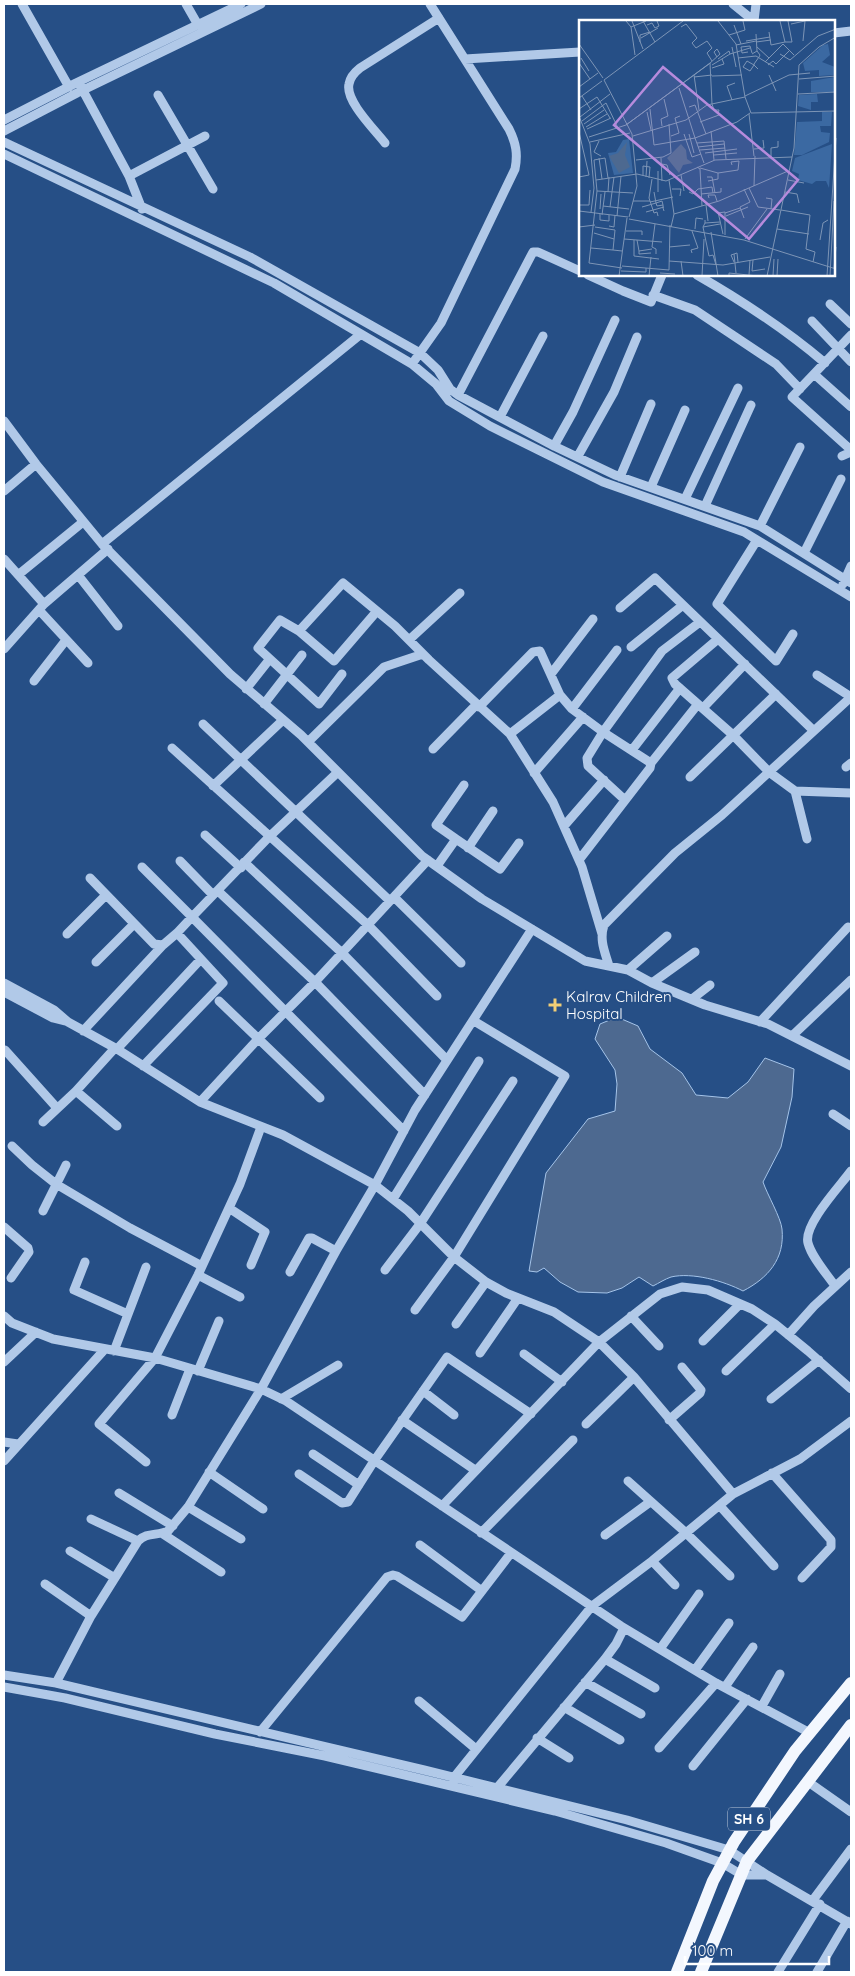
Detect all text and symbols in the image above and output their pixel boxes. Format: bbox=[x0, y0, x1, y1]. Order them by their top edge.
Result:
inset map bbox=[579, 20, 835, 276]
place label: Kalrav Children Hospital bbox=[566, 987, 672, 1023]
marker: Kalrav Children Hospital bbox=[548, 998, 562, 1012]
road number: SH 6 bbox=[728, 1808, 770, 1830]
scale bar bbox=[685, 1934, 829, 1966]
text: 100 m bbox=[692, 1941, 733, 1960]

